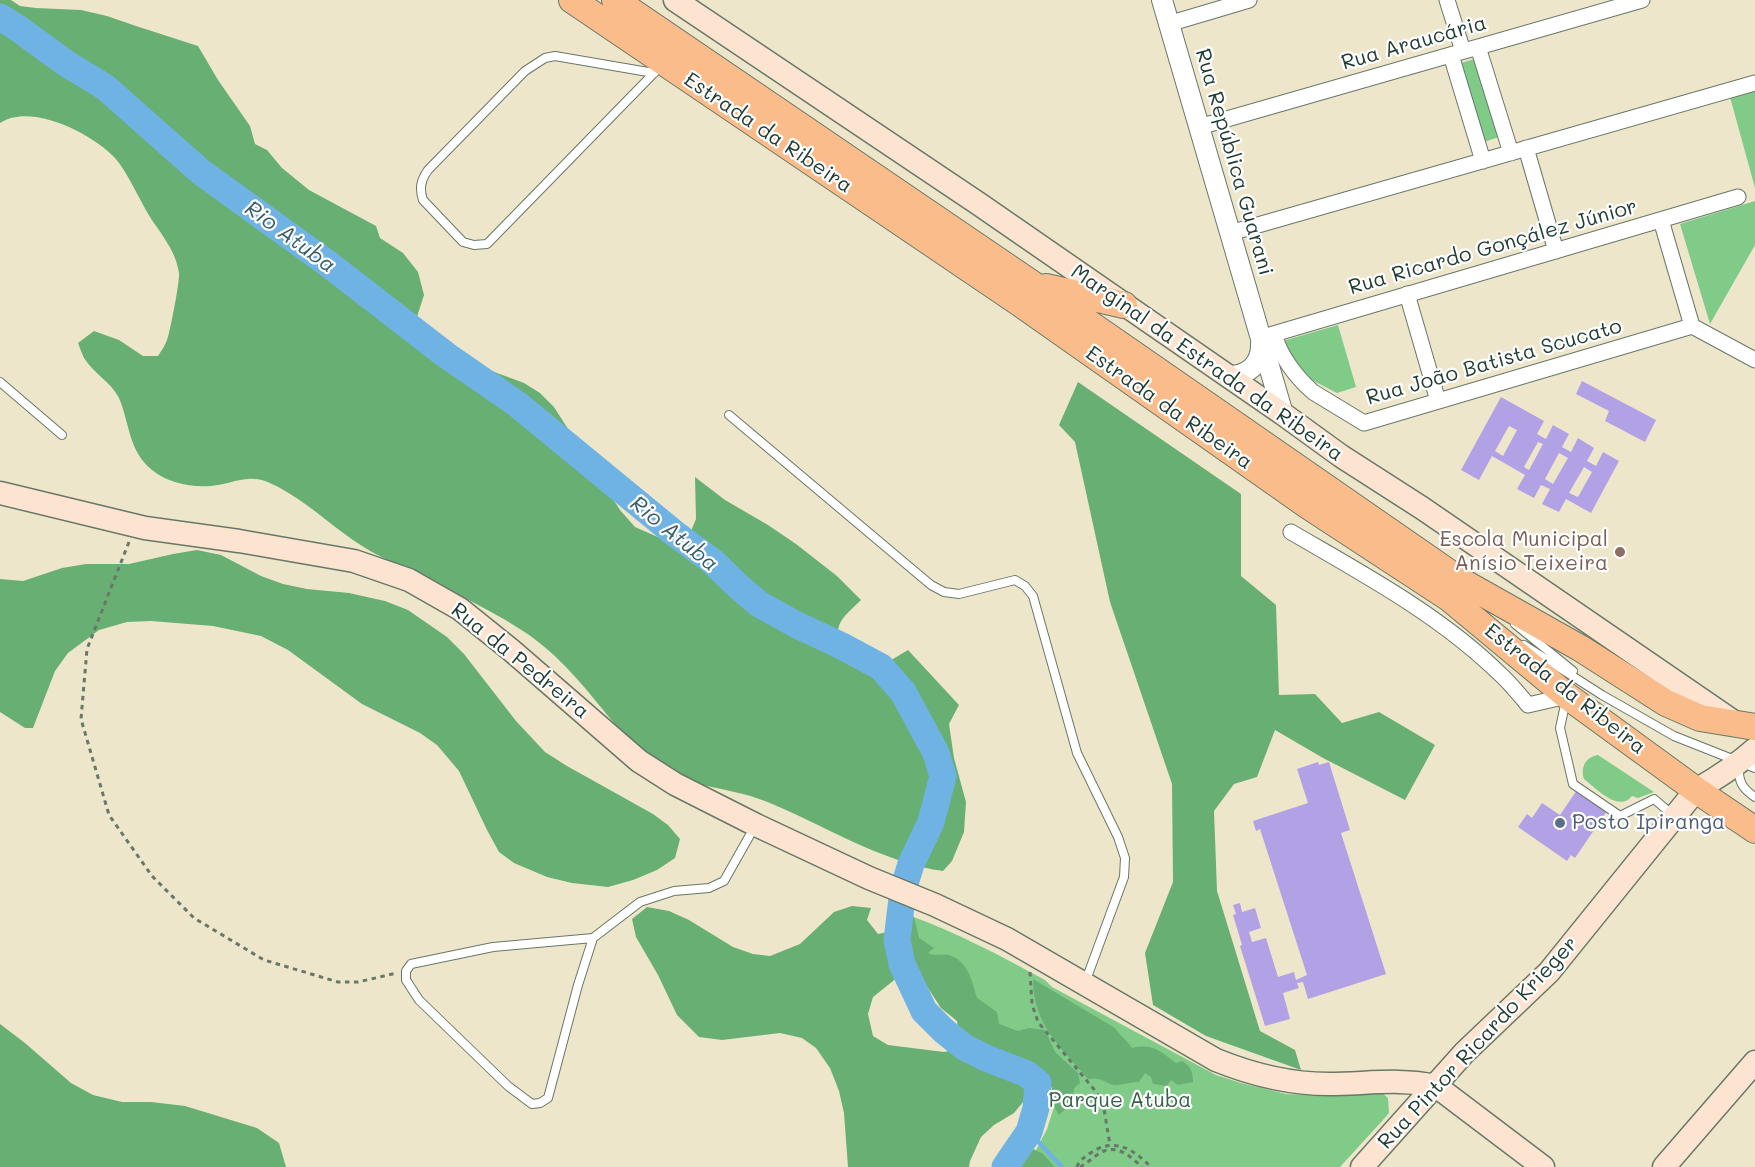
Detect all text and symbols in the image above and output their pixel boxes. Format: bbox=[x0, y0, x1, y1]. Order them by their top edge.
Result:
street label: Rua Araucária bbox=[1338, 10, 1490, 76]
street label: Rua República Guarani bbox=[1190, 46, 1278, 278]
street label: Estrada da Ribeira bbox=[679, 67, 857, 199]
street label: Rua Ricardo Gonçález Júnior bbox=[1346, 194, 1640, 300]
water label: Rio Atuba bbox=[240, 195, 340, 279]
street label: Marginal da Estrada da Ribeira bbox=[1066, 259, 1348, 467]
street label: Rua João Batista Scucato bbox=[1363, 313, 1625, 411]
street label: Estrada da Ribeira bbox=[1081, 341, 1257, 475]
water label: Rio Atuba bbox=[625, 491, 723, 577]
place label: Escola Municipal Anísio Teixeira bbox=[1440, 527, 1608, 577]
marker: Escola Municipal Anísio Teixeira bbox=[1613, 545, 1627, 559]
street label: Rua da Pedreira bbox=[446, 598, 594, 724]
street label: Estrada da Ribeira bbox=[1479, 618, 1651, 760]
place label: Posto Ipiranga bbox=[1572, 810, 1725, 836]
marker: Posto Ipiranga bbox=[1553, 816, 1567, 830]
street label: Rua Pintor Ricardo Krieger bbox=[1373, 932, 1583, 1154]
park label: Parque Atuba bbox=[1049, 1088, 1191, 1114]

